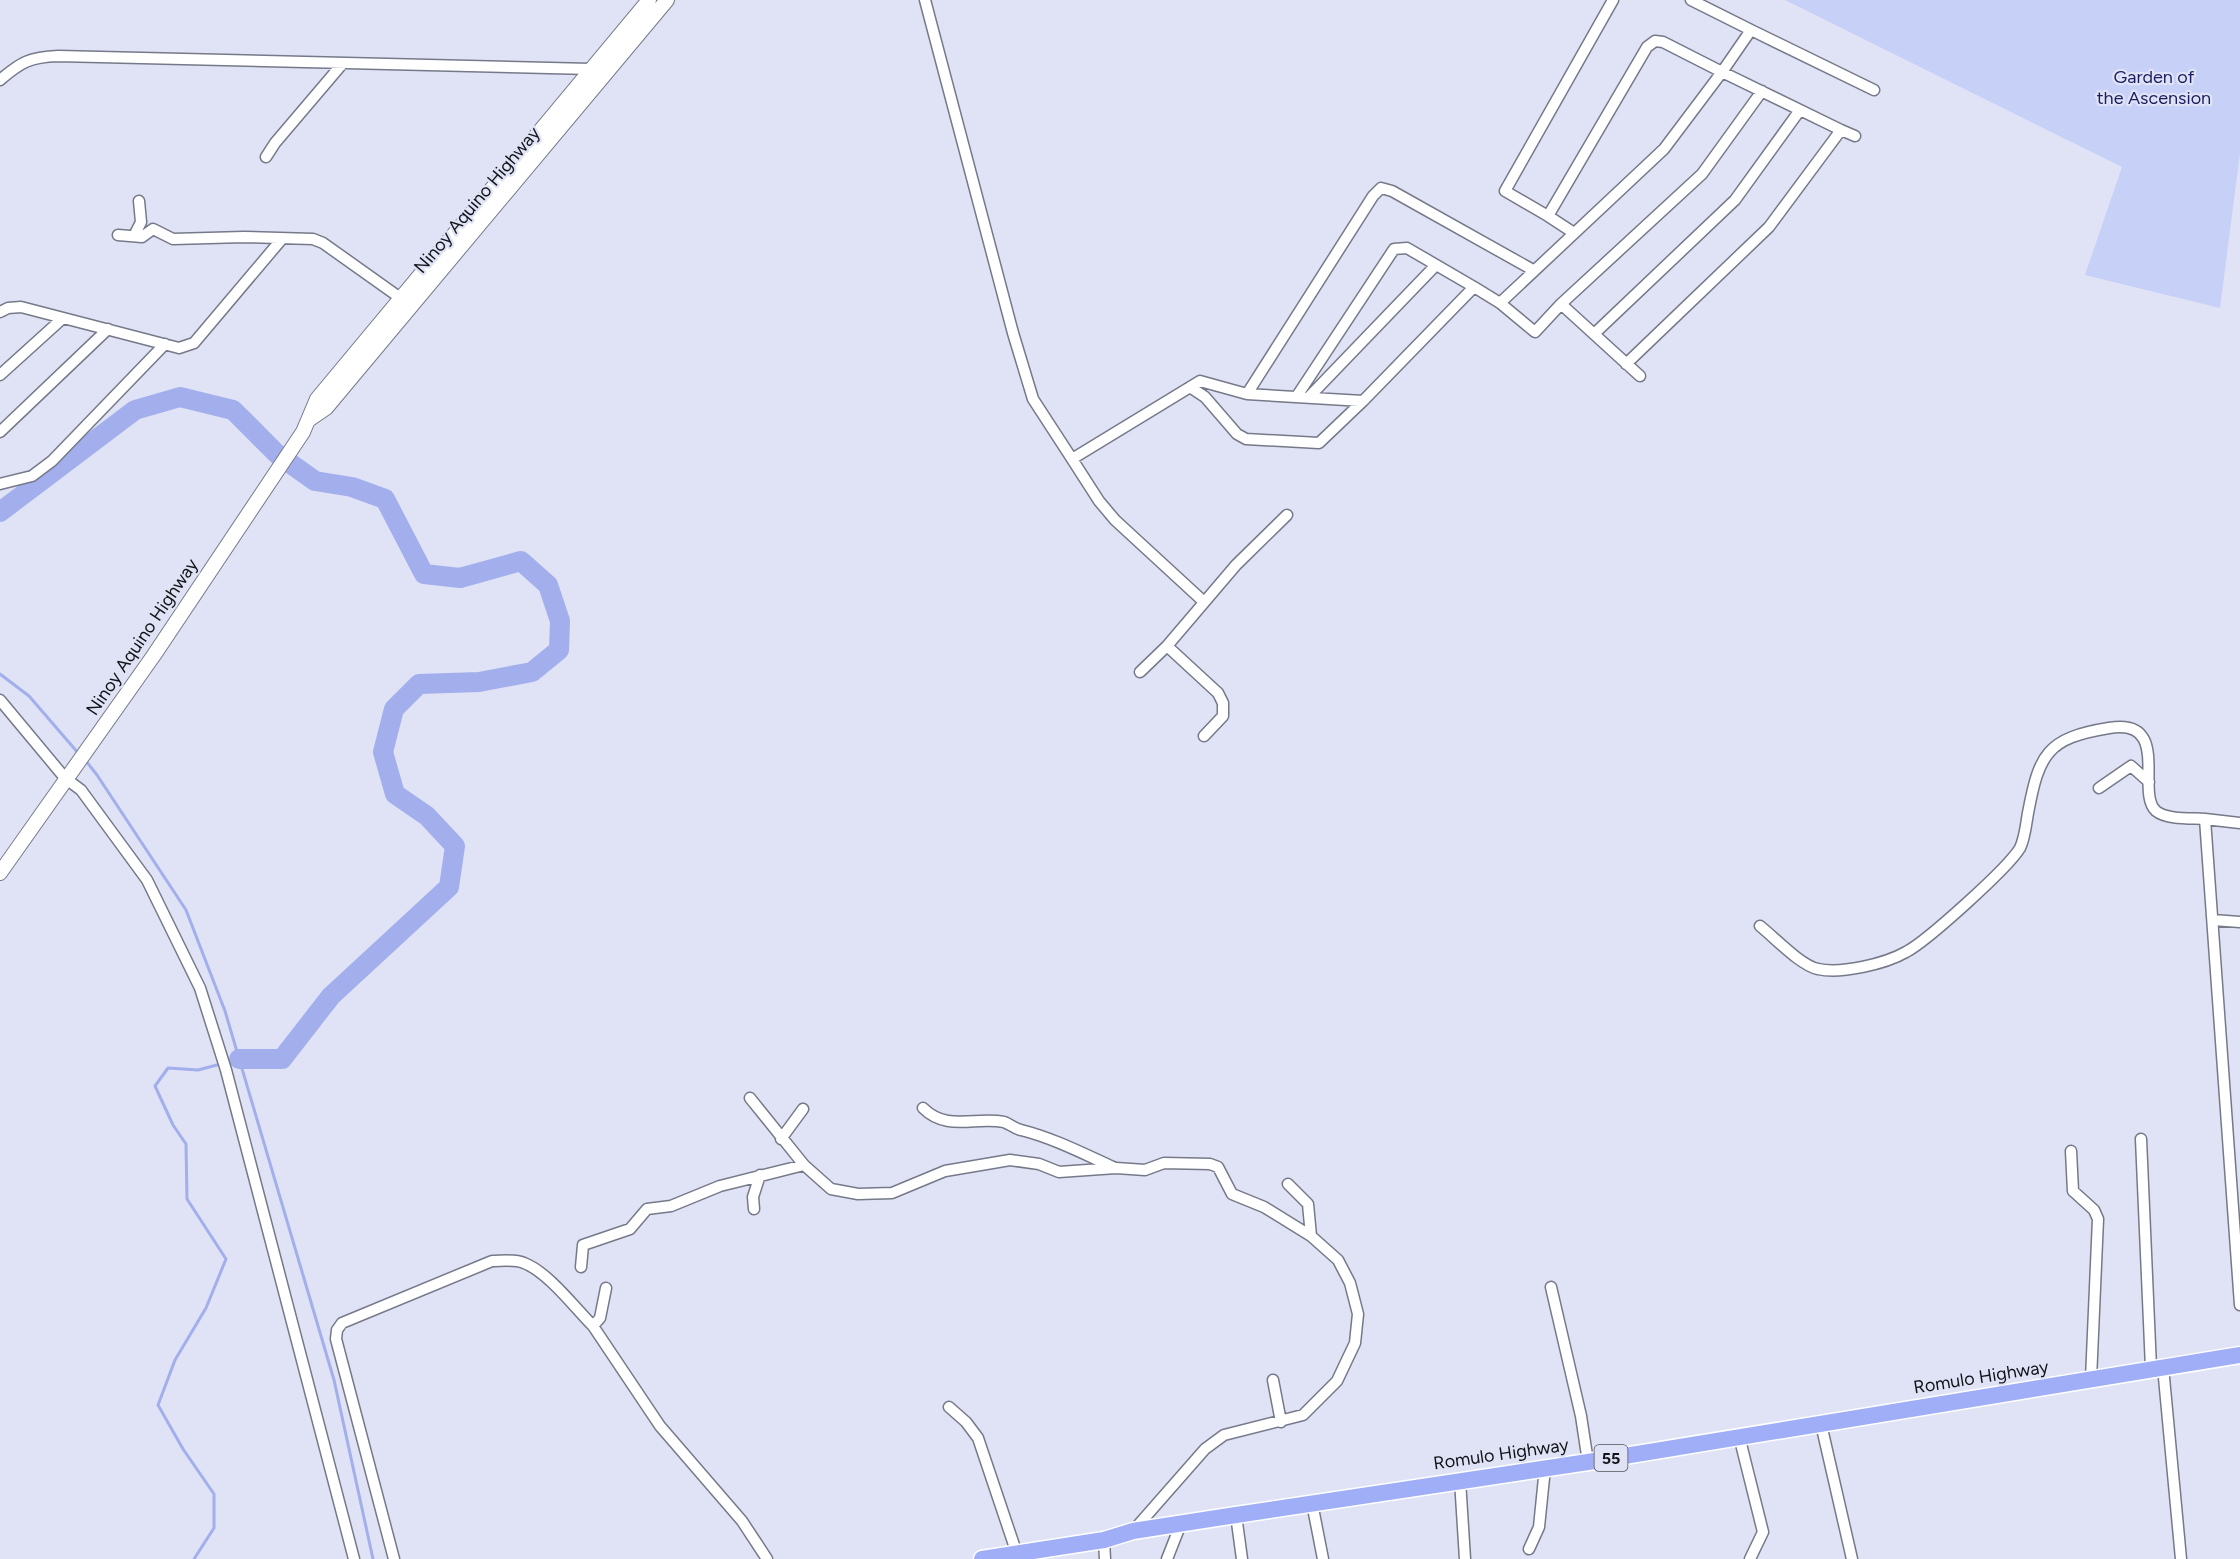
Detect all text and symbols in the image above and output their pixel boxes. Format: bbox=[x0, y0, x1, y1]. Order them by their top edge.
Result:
park label: Garden of the Ascension bbox=[2097, 66, 2211, 109]
street label: Ninoy Aquino Highway bbox=[409, 122, 545, 278]
street label: Ninoy Aquino Highway bbox=[81, 554, 203, 720]
street label: Romulo Highway bbox=[1912, 1355, 2051, 1399]
street label: Romulo Highway bbox=[1432, 1434, 1571, 1474]
road number: 55 bbox=[1594, 1445, 1628, 1471]

